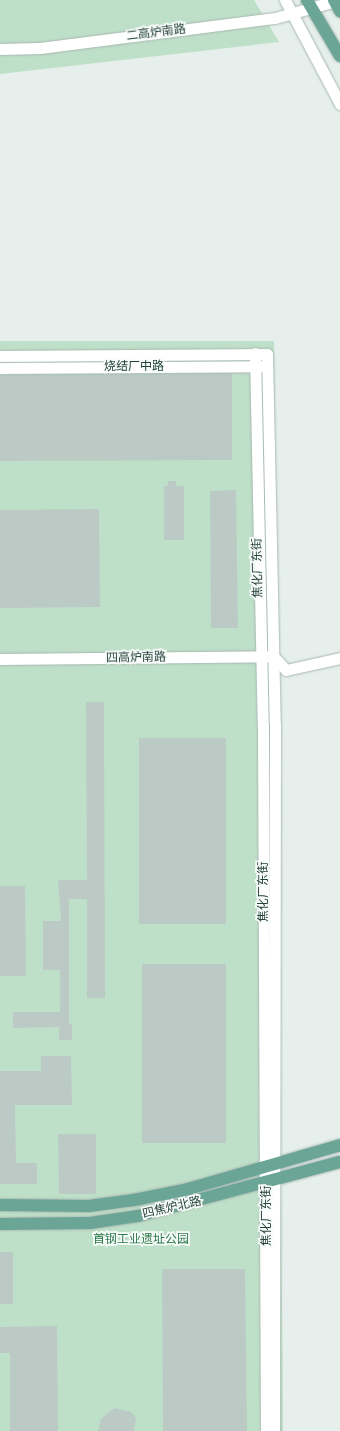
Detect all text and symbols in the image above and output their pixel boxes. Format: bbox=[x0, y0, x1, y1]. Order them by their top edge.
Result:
street label: 二高炉南路 bbox=[125, 22, 187, 44]
street label: 烧结厂中路 bbox=[104, 360, 164, 374]
street label: 焦化厂东街 bbox=[250, 538, 266, 598]
street label: 四高炉南路 bbox=[106, 650, 166, 666]
street label: 焦化厂东街 bbox=[257, 862, 271, 922]
street label: 焦化厂东街 bbox=[260, 1186, 274, 1246]
street label: 四焦炉北路 bbox=[141, 1194, 203, 1222]
park label: 首钢工业遗址公园 bbox=[93, 1233, 189, 1247]

